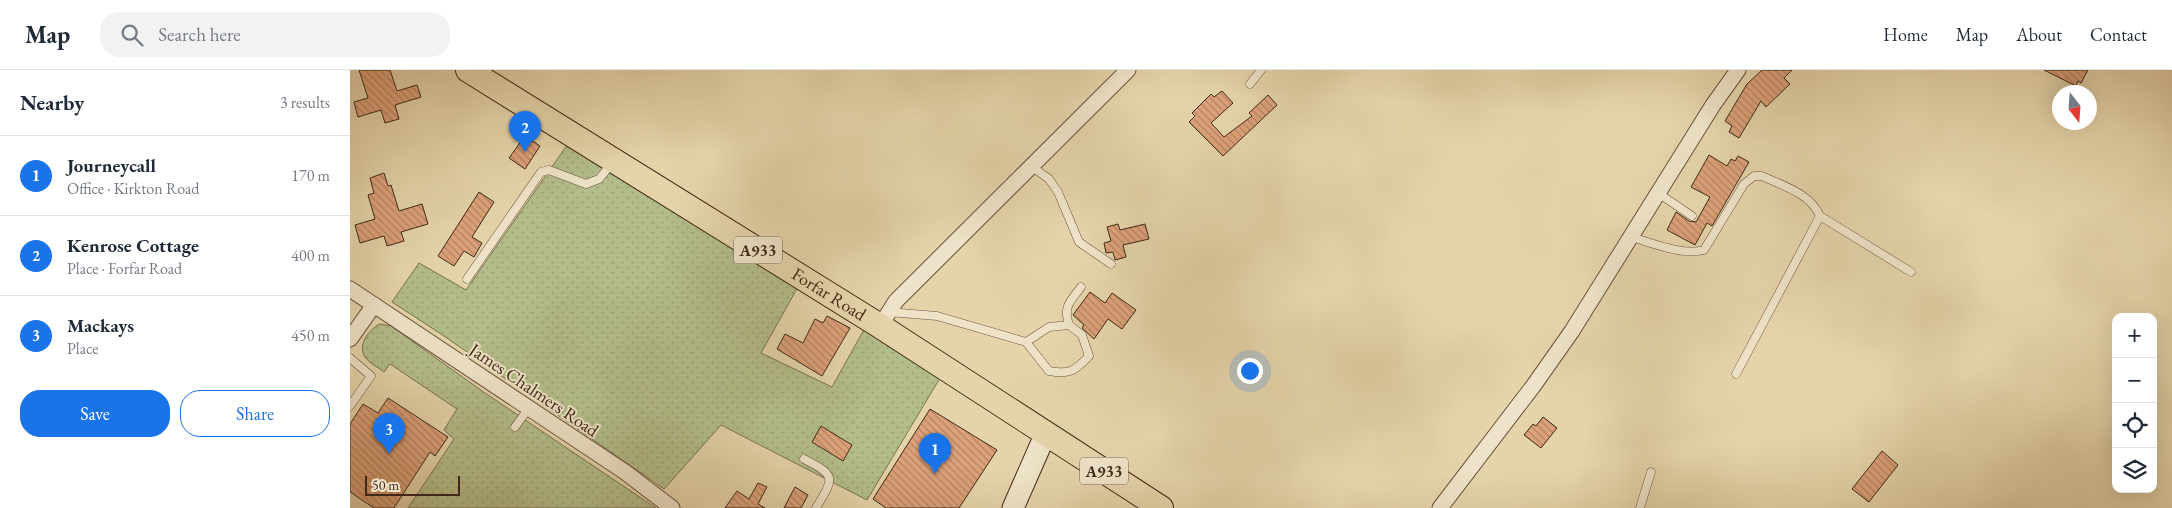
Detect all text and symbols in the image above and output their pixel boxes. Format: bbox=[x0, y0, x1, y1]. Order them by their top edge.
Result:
search box bbox=[100, 12, 450, 57]
text: Map bbox=[25, 19, 70, 50]
icon: search bbox=[118, 21, 146, 49]
text: Search here bbox=[158, 22, 241, 47]
text: Home bbox=[1883, 23, 1928, 46]
text: Map bbox=[1956, 23, 1988, 46]
text: About bbox=[2016, 23, 2062, 46]
text: Contact bbox=[2090, 23, 2147, 46]
north arrow bbox=[2052, 85, 2097, 130]
text: Nearby bbox=[20, 89, 84, 116]
text: 3 results bbox=[280, 92, 330, 113]
pin: 2 bbox=[509, 111, 541, 152]
text: Journeycall bbox=[67, 153, 156, 178]
text: 1 bbox=[32, 165, 40, 186]
text: 170 m bbox=[291, 165, 330, 186]
text: Office · Kirkton Road bbox=[67, 178, 199, 199]
text: Kenrose Cottage bbox=[67, 233, 199, 258]
road number: A933 bbox=[734, 236, 782, 264]
text: 2 bbox=[32, 245, 40, 266]
text: 400 m bbox=[291, 245, 330, 266]
text: Place · Forfar Road bbox=[67, 258, 182, 279]
street label: Forfar Road bbox=[788, 262, 872, 326]
text: Mackays bbox=[67, 313, 134, 338]
map controls bbox=[2112, 313, 2157, 493]
button: + bbox=[2112, 313, 2157, 358]
text: 3 bbox=[32, 325, 40, 346]
text: 450 m bbox=[291, 325, 330, 346]
street label: James Chalmers Road bbox=[463, 337, 604, 442]
text: Place bbox=[67, 338, 99, 359]
your location bbox=[1237, 358, 1263, 384]
button: − bbox=[2112, 358, 2157, 403]
button: Save bbox=[20, 390, 170, 437]
button: Share bbox=[180, 390, 330, 437]
button: locate bbox=[2112, 403, 2157, 448]
pin: 3 bbox=[373, 413, 405, 454]
pin: 1 bbox=[919, 433, 951, 474]
button: layers bbox=[2112, 448, 2157, 493]
road number: A933 bbox=[1080, 458, 1128, 484]
scale bar bbox=[365, 473, 460, 496]
text: 50 m bbox=[372, 476, 399, 494]

